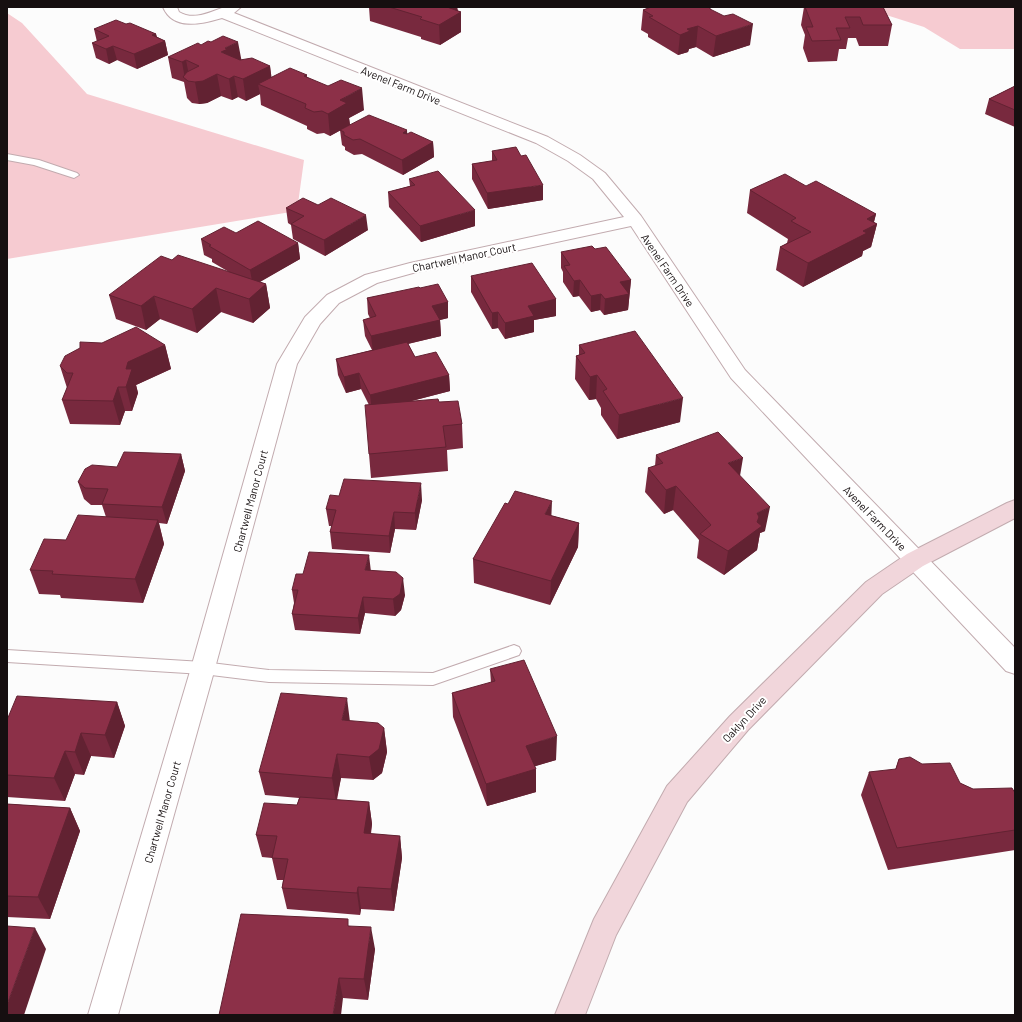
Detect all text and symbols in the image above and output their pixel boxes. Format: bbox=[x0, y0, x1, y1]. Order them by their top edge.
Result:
street label: Avenel Farm Drive bbox=[359, 63, 443, 107]
street label: Avenel Farm Drive bbox=[639, 231, 697, 309]
street label: Chartwell Manor Court bbox=[411, 240, 517, 274]
street label: Chartwell Manor Court bbox=[230, 448, 270, 554]
street label: Avenel Farm Drive bbox=[841, 483, 909, 553]
street label: Oaklyn Drive bbox=[719, 693, 769, 745]
street label: Chartwell Manor Court bbox=[141, 759, 183, 865]

